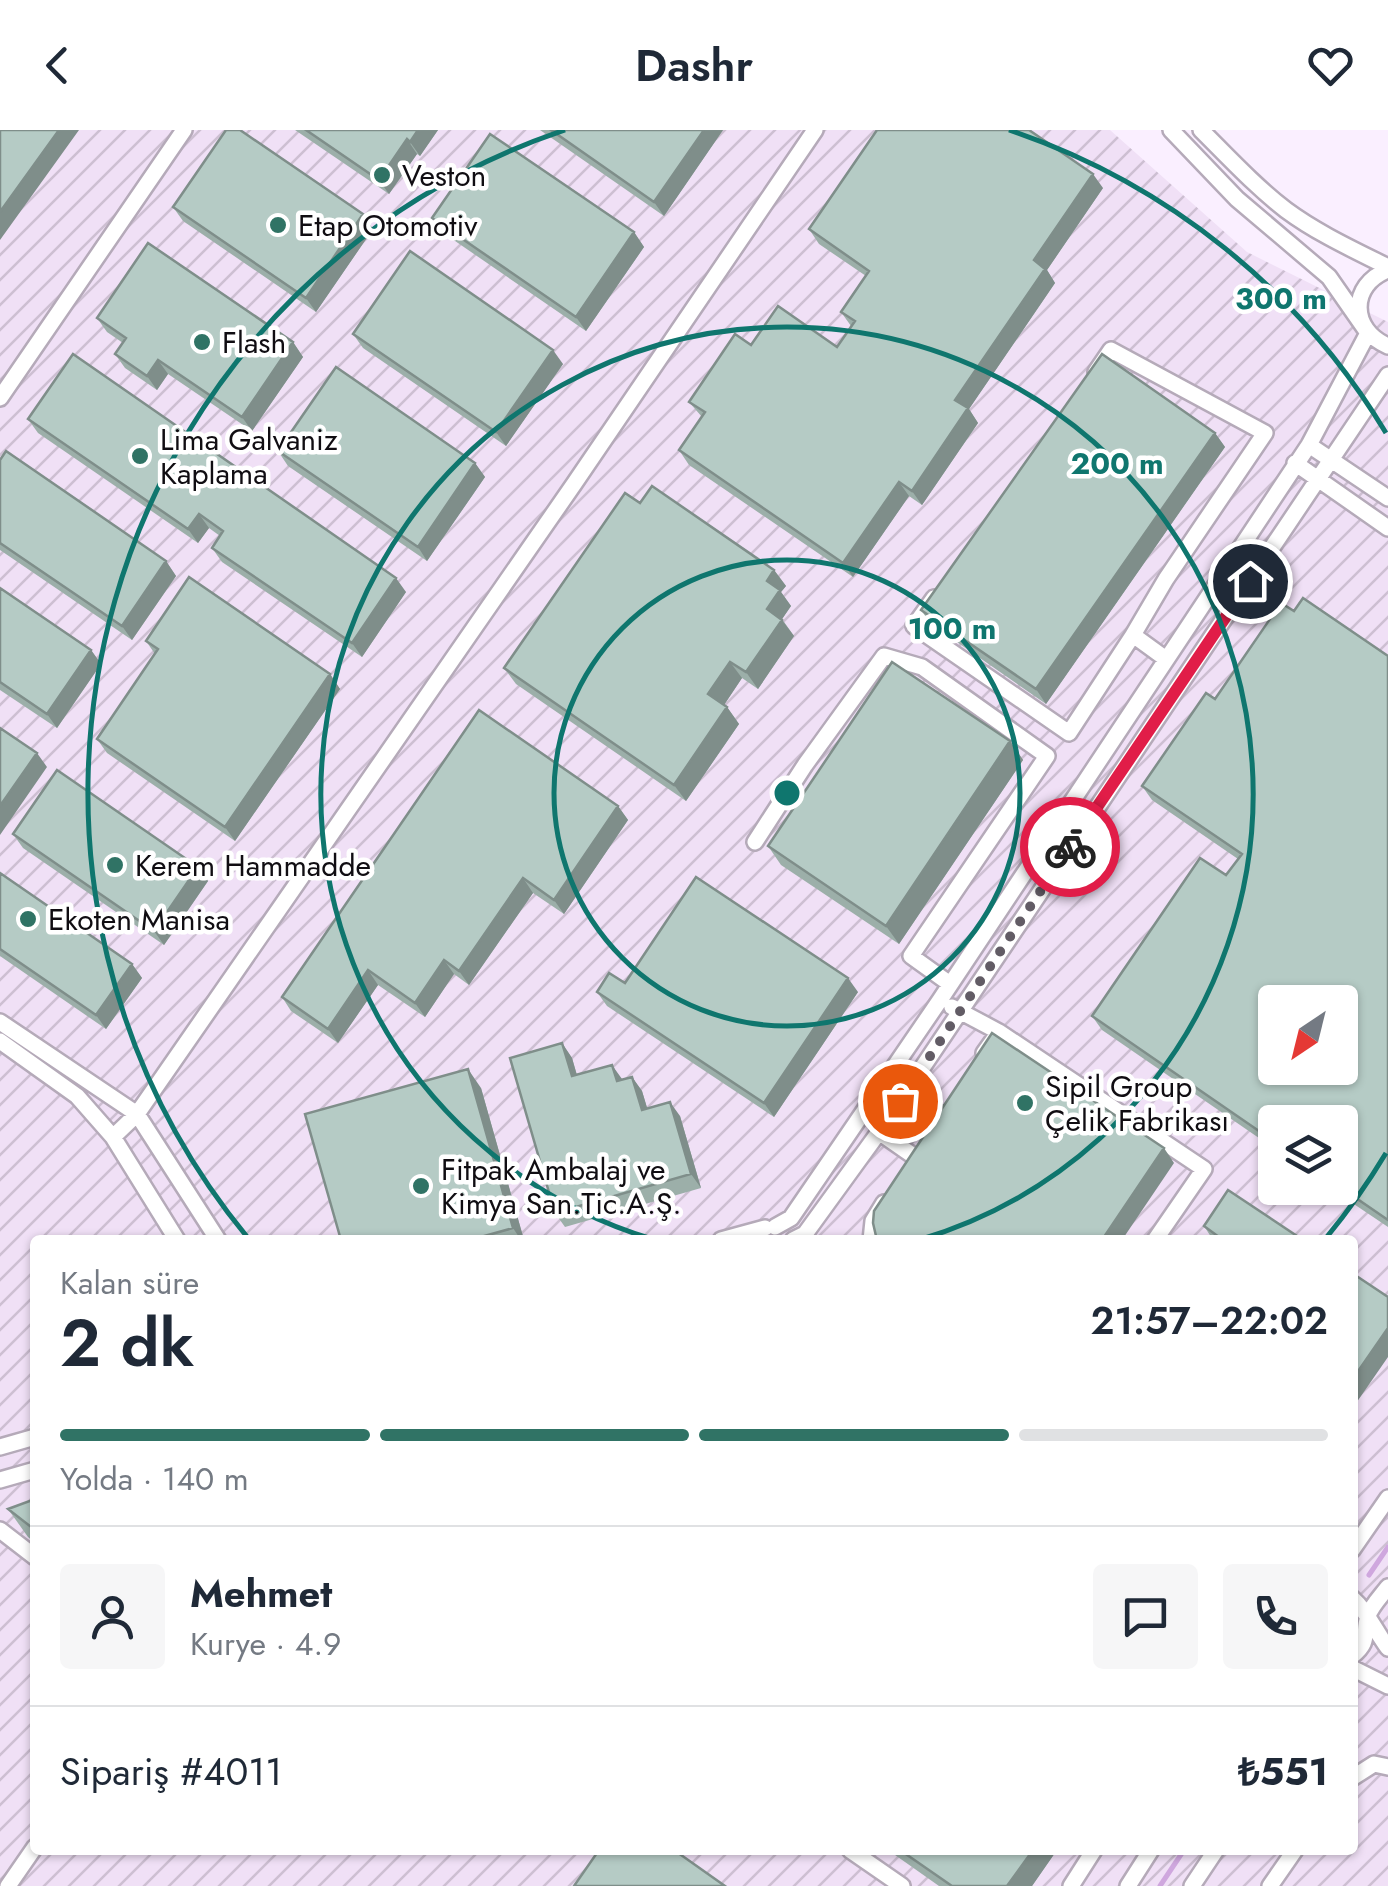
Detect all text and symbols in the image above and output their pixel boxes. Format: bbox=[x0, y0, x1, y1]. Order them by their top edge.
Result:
text: Dashr bbox=[635, 33, 753, 98]
icon: back bbox=[30, 38, 85, 93]
icon: heart bbox=[1303, 38, 1358, 93]
place label: Veston bbox=[402, 154, 486, 197]
marker: Veston bbox=[371, 164, 393, 186]
place label: Etap Otomotiv bbox=[298, 204, 478, 247]
marker: Etap Otomotiv bbox=[267, 214, 289, 236]
text: 300 m bbox=[1235, 277, 1327, 320]
place label: Flash bbox=[222, 321, 286, 364]
marker: Flash bbox=[191, 331, 213, 353]
place label: Lima Galvaniz Kaplama bbox=[160, 418, 338, 495]
text: 200 m bbox=[1071, 442, 1164, 485]
marker: Lima Galvaniz Kaplama bbox=[129, 445, 151, 467]
pin bbox=[1208, 539, 1293, 624]
icon: home bbox=[1223, 554, 1278, 609]
text: 100 m bbox=[908, 607, 996, 650]
centre of rings bbox=[769, 775, 805, 811]
courier bbox=[1020, 797, 1120, 897]
icon: bike bbox=[1043, 820, 1098, 875]
place label: Kerem Hammadde bbox=[135, 844, 371, 887]
marker: Kerem Hammadde bbox=[104, 854, 126, 876]
place label: Ekoten Manisa bbox=[48, 898, 230, 941]
marker: Ekoten Manisa bbox=[17, 908, 39, 930]
north arrow bbox=[1258, 985, 1358, 1085]
map controls bbox=[1258, 985, 1358, 1205]
pin bbox=[858, 1059, 943, 1144]
place label: Sipil Group Çelik Fabrikası bbox=[1045, 1065, 1229, 1142]
icon: bag bbox=[873, 1074, 928, 1129]
marker: Sipil Group Çelik Fabrikası bbox=[1014, 1092, 1036, 1114]
button: layers bbox=[1258, 1105, 1358, 1205]
place label: Fitpak Ambalaj ve Kimya San.Tic.A.Ş. bbox=[441, 1148, 681, 1225]
marker: Fitpak Ambalaj ve Kimya San.Tic.A.Ş. bbox=[410, 1175, 432, 1197]
text: Kalan süre bbox=[60, 1260, 199, 1306]
text: 21:57–22:02 bbox=[1091, 1293, 1328, 1348]
text: 2 dk bbox=[60, 1296, 194, 1390]
text: Yolda · 140 m bbox=[60, 1456, 249, 1502]
button: person bbox=[60, 1564, 165, 1669]
button: chat bbox=[1093, 1564, 1198, 1669]
button: phone bbox=[1223, 1564, 1328, 1669]
text: Mehmet bbox=[190, 1566, 332, 1621]
text: Kurye · 4.9 bbox=[190, 1621, 341, 1667]
text: Sipariş #4011 bbox=[60, 1744, 282, 1799]
text: ₺551 bbox=[1238, 1744, 1328, 1799]

